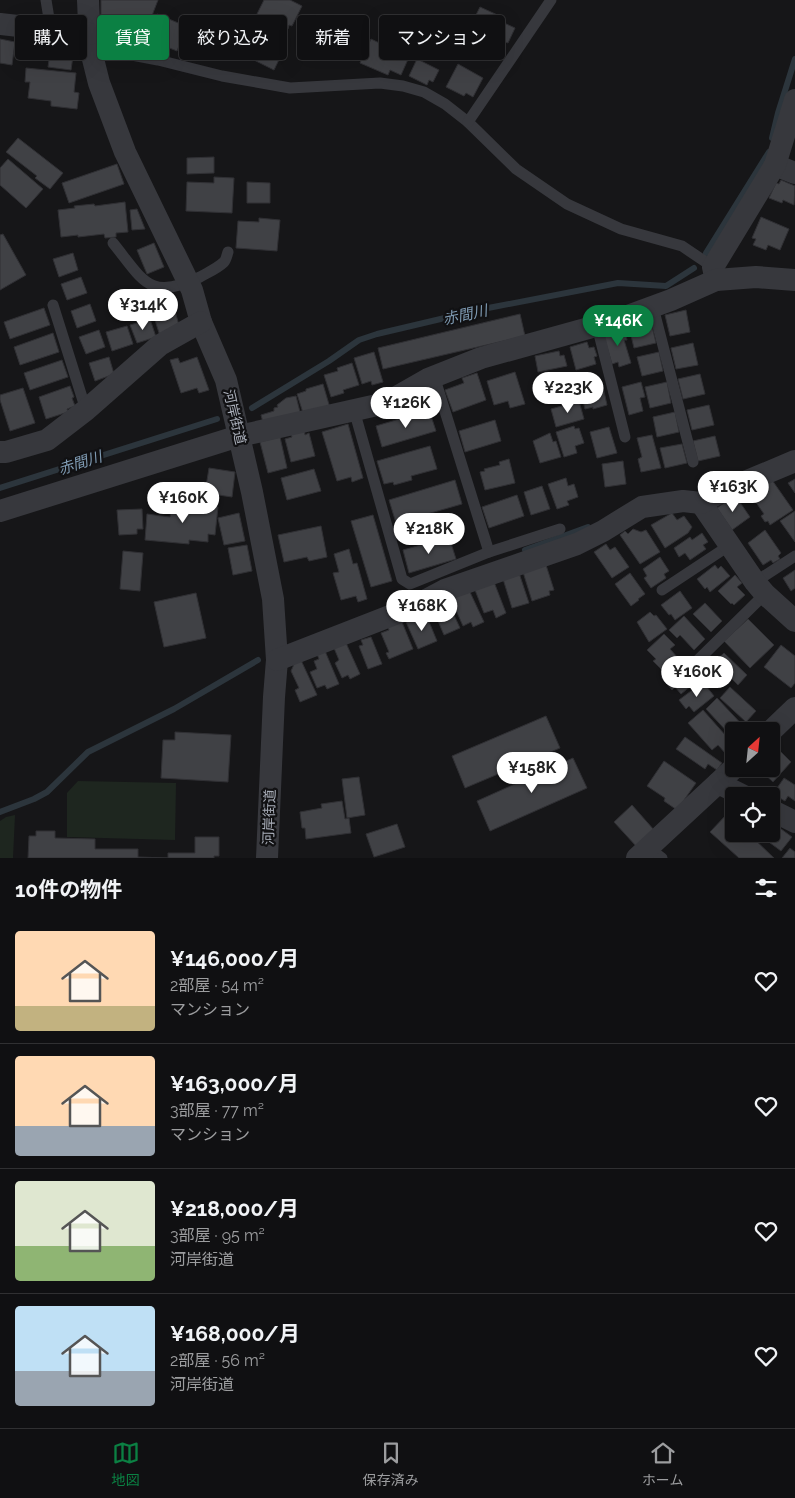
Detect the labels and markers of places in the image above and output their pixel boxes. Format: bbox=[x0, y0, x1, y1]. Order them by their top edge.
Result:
pin: ¥314K bbox=[108, 288, 178, 331]
pin: ¥146K bbox=[583, 304, 653, 347]
pin: ¥223K bbox=[533, 372, 603, 414]
pin: ¥126K bbox=[371, 386, 441, 429]
pin: ¥163K bbox=[698, 470, 768, 513]
pin: ¥160K bbox=[148, 482, 218, 524]
pin: ¥218K bbox=[394, 512, 464, 555]
pin: ¥168K bbox=[387, 590, 457, 632]
pin: ¥160K bbox=[662, 656, 732, 698]
pin: ¥158K bbox=[497, 752, 567, 794]

